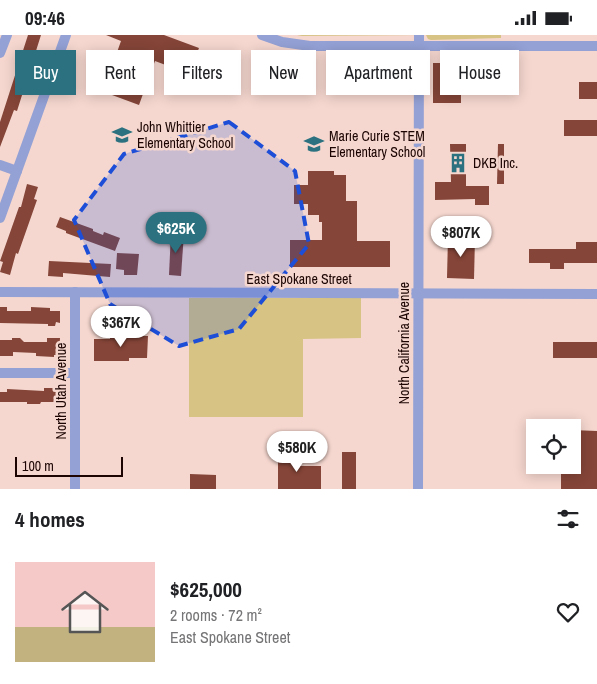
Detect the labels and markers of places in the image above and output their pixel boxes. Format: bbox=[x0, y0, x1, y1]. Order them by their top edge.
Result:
place label: John Whittier Elementary School bbox=[137, 118, 233, 152]
school or university icon: John Whittier Elementary School bbox=[111, 124, 133, 146]
place label: Marie Curie STEM Elementary School bbox=[329, 127, 425, 161]
school or university icon: Marie Curie STEM Elementary School bbox=[303, 133, 325, 155]
building icon: DKB Inc. bbox=[447, 152, 469, 174]
place label: DKB Inc. bbox=[473, 154, 518, 172]
pin: $625K bbox=[141, 211, 211, 254]
pin: $807K bbox=[426, 215, 496, 258]
pin: $367K bbox=[86, 305, 156, 348]
pin: $580K bbox=[262, 431, 332, 473]

